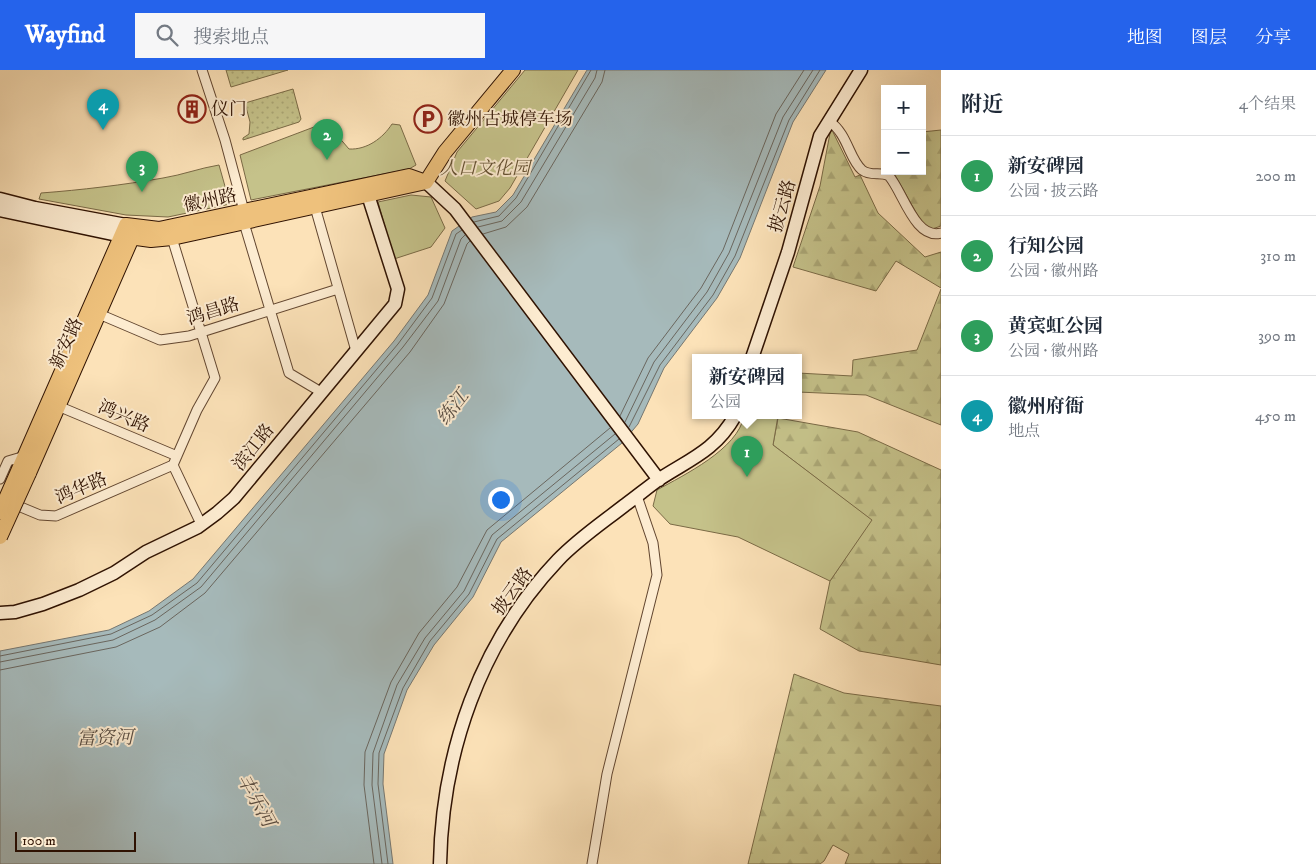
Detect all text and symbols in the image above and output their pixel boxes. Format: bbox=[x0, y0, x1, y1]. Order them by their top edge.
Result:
search box bbox=[135, 13, 485, 58]
text: Wayfind bbox=[25, 20, 105, 50]
icon: search bbox=[153, 21, 181, 49]
text: 搜索地点 bbox=[193, 26, 269, 49]
text: 地图 bbox=[1127, 27, 1163, 49]
text: 图层 bbox=[1191, 27, 1227, 49]
text: 分享 bbox=[1255, 27, 1291, 49]
map controls bbox=[881, 85, 926, 175]
button: + bbox=[881, 85, 926, 130]
pin: 4 bbox=[87, 89, 119, 130]
text: 附近 bbox=[961, 92, 1003, 118]
building icon: 仪门 bbox=[177, 94, 207, 124]
text: 4个结果 bbox=[1239, 94, 1296, 114]
place label: 仪门 bbox=[211, 99, 247, 121]
parking icon: 徽州古城停车场 bbox=[413, 104, 443, 134]
place label: 徽州古城停车场 bbox=[447, 109, 573, 131]
pin: 2 bbox=[311, 119, 343, 160]
button: − bbox=[881, 130, 926, 175]
pin: 3 bbox=[126, 151, 158, 192]
text: 新安碑园 bbox=[1008, 155, 1084, 178]
park label: 人口文化园 bbox=[440, 158, 533, 180]
text: 1 bbox=[974, 166, 980, 186]
text: 200 m bbox=[1255, 166, 1296, 186]
street label: 披云路 bbox=[765, 177, 801, 235]
text: 公园 · 披云路 bbox=[1008, 181, 1099, 201]
street label: 徽州路 bbox=[182, 185, 239, 217]
text: 行知公园 bbox=[1008, 235, 1084, 258]
text: 2 bbox=[973, 246, 981, 266]
text: 310 m bbox=[1260, 246, 1296, 266]
text: 公园 · 徽州路 bbox=[1008, 261, 1099, 281]
street label: 鸿昌路 bbox=[184, 294, 242, 330]
street label: 新安路 bbox=[46, 314, 88, 373]
text: 黄宾虹公园 bbox=[1008, 315, 1103, 338]
text: 3 bbox=[974, 326, 980, 346]
text: 390 m bbox=[1258, 326, 1296, 346]
text: 公园 · 徽州路 bbox=[1008, 341, 1099, 361]
popup bbox=[692, 354, 802, 419]
text: 新安碑园 bbox=[709, 366, 785, 389]
water label: 练江 bbox=[432, 384, 476, 430]
text: 公园 bbox=[709, 392, 741, 412]
text: 徽州府衙 bbox=[1008, 395, 1084, 418]
street label: 鸿兴路 bbox=[94, 396, 153, 438]
text: 4 bbox=[972, 406, 982, 426]
text: 450 m bbox=[1255, 406, 1296, 426]
street label: 滨江路 bbox=[228, 420, 279, 476]
text: 地点 bbox=[1008, 421, 1040, 441]
pin: 1 bbox=[731, 436, 763, 477]
street label: 鸿华路 bbox=[52, 468, 111, 510]
your location bbox=[488, 487, 514, 513]
street label: 披云路 bbox=[488, 563, 538, 620]
water label: 富资河 bbox=[76, 726, 137, 750]
water label: 丰乐河 bbox=[232, 770, 281, 834]
scale bar bbox=[15, 829, 136, 852]
text: 100 m bbox=[22, 832, 56, 850]

